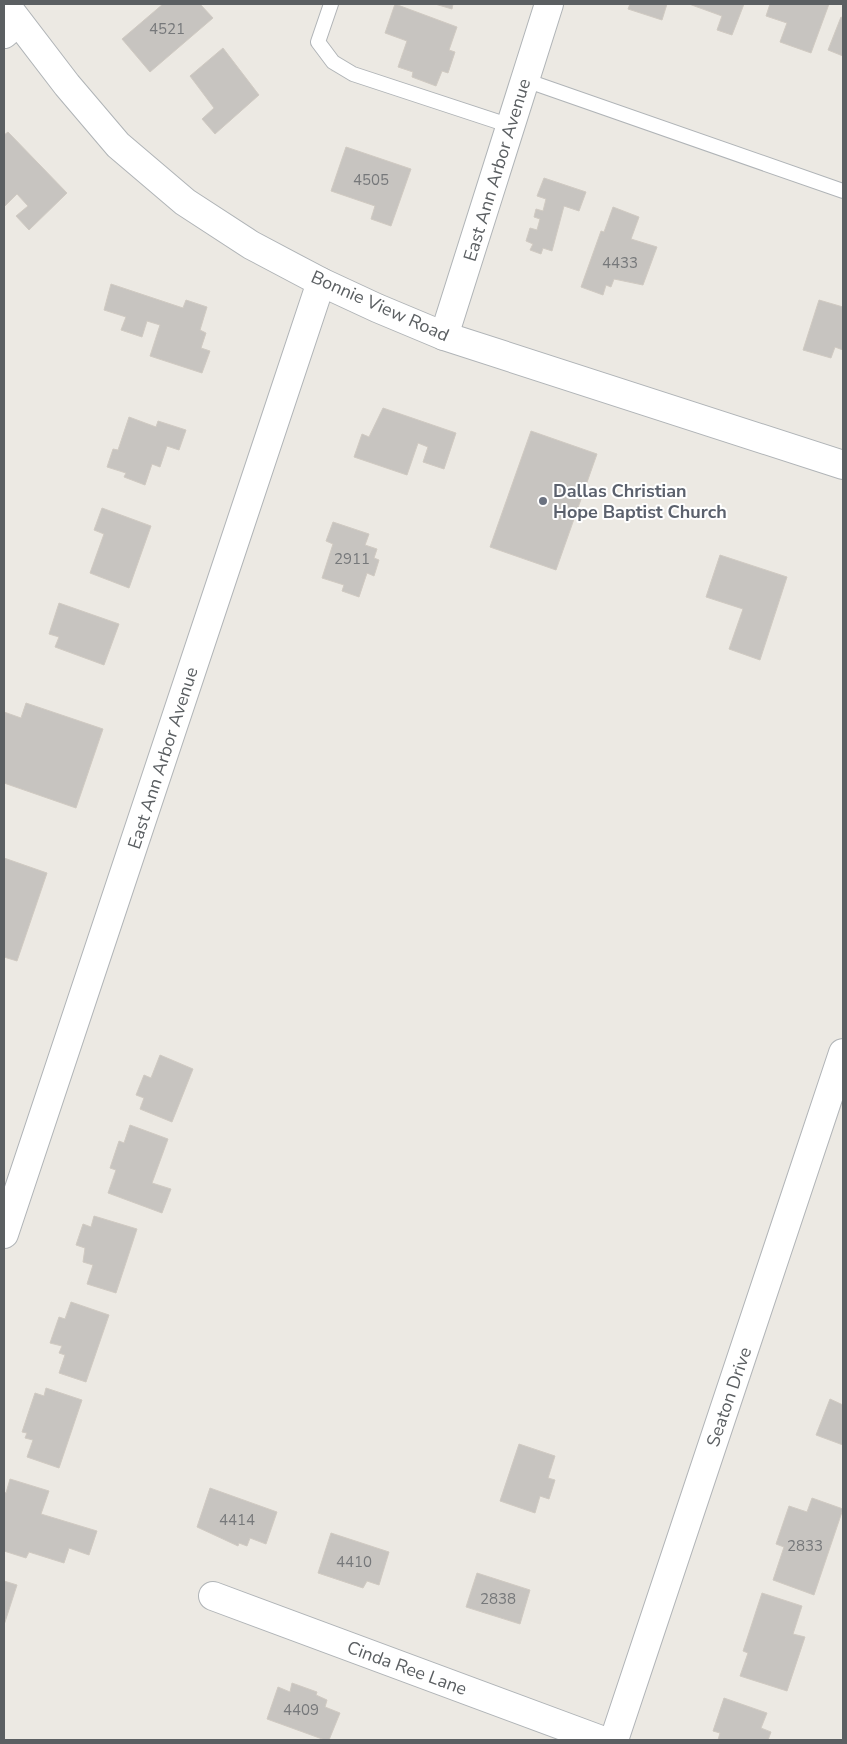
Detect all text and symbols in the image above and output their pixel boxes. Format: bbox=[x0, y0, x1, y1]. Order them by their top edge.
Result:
house number: 4521 bbox=[149, 19, 185, 39]
street label: East Ann Arbor Avenue bbox=[458, 76, 536, 264]
house number: 4505 bbox=[353, 170, 389, 190]
house number: 4433 bbox=[602, 253, 638, 273]
street label: Bonnie View Road bbox=[307, 265, 453, 347]
place label: Dallas Christian Hope Baptist Church bbox=[553, 479, 727, 524]
marker: Dallas Christian Hope Baptist Church bbox=[537, 495, 549, 507]
house number: 2911 bbox=[334, 549, 370, 569]
street label: East Ann Arbor Avenue bbox=[122, 664, 204, 852]
street label: Seaton Drive bbox=[701, 1344, 757, 1450]
house number: 4414 bbox=[219, 1510, 255, 1530]
house number: 2833 bbox=[787, 1536, 823, 1556]
house number: 4410 bbox=[336, 1552, 372, 1572]
house number: 2838 bbox=[480, 1589, 516, 1609]
street label: Cinda Ree Lane bbox=[344, 1635, 470, 1701]
house number: 4409 bbox=[283, 1700, 319, 1720]

